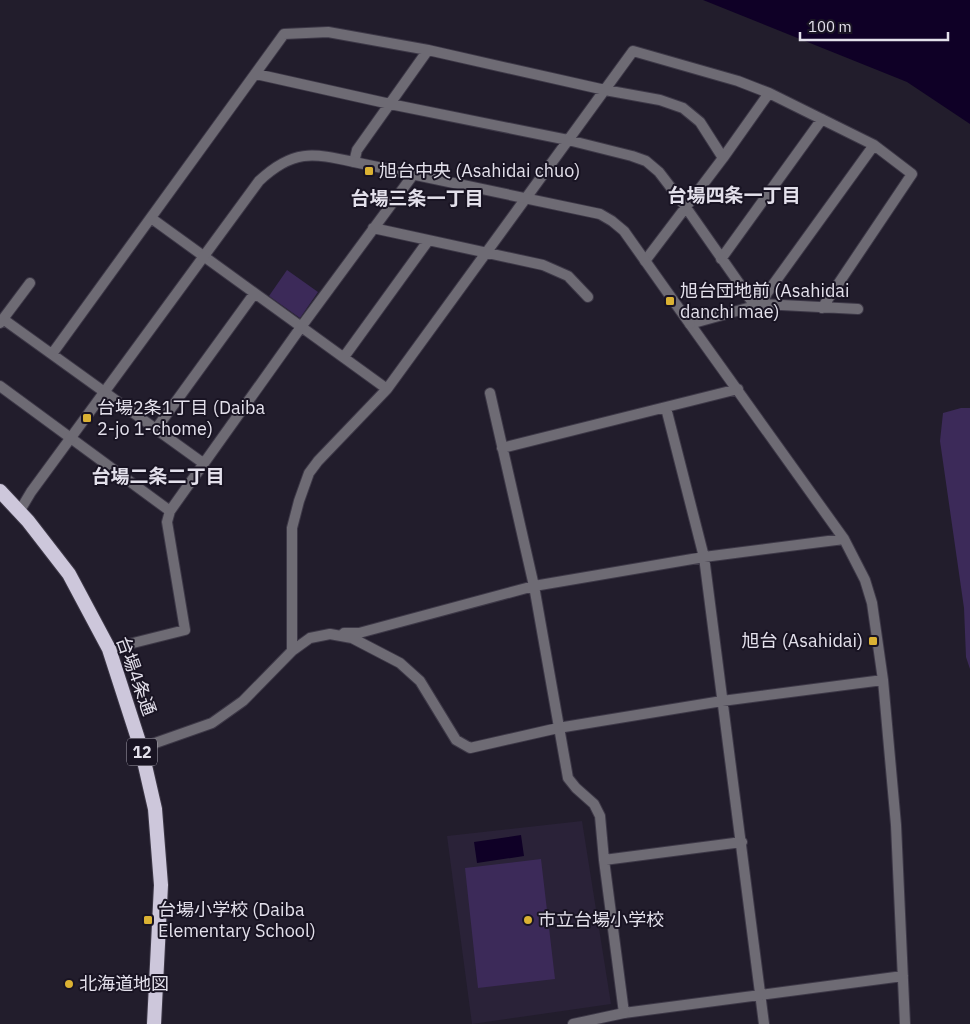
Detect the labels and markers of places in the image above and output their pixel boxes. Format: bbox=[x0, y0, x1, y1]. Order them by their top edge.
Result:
place label: 旭台中央 (Asahidai chuo) bbox=[379, 159, 580, 182]
marker: 旭台中央 (Asahidai chuo) bbox=[363, 165, 375, 177]
place label: 旭台団地前 (Asahidai danchi mae) bbox=[680, 279, 849, 323]
marker: 旭台団地前 (Asahidai danchi mae) bbox=[664, 295, 676, 307]
place label: 台場2条1丁目 (Daiba 2-jo 1-chome) bbox=[97, 396, 266, 440]
marker: 台場2条1丁目 (Daiba 2-jo 1-chome) bbox=[81, 412, 93, 424]
place label: 旭台 (Asahidai) bbox=[742, 629, 863, 652]
marker: 旭台 (Asahidai) bbox=[867, 635, 879, 647]
place label: 台場小学校 (Daiba Elementary School) bbox=[158, 898, 316, 942]
place label: 市立台場小学校 bbox=[538, 908, 664, 931]
marker: 台場小学校 (Daiba Elementary School) bbox=[142, 914, 154, 926]
marker: 市立台場小学校 bbox=[522, 914, 534, 926]
place label: 北海道地図 bbox=[79, 972, 169, 995]
marker: 北海道地図 bbox=[63, 978, 75, 990]

